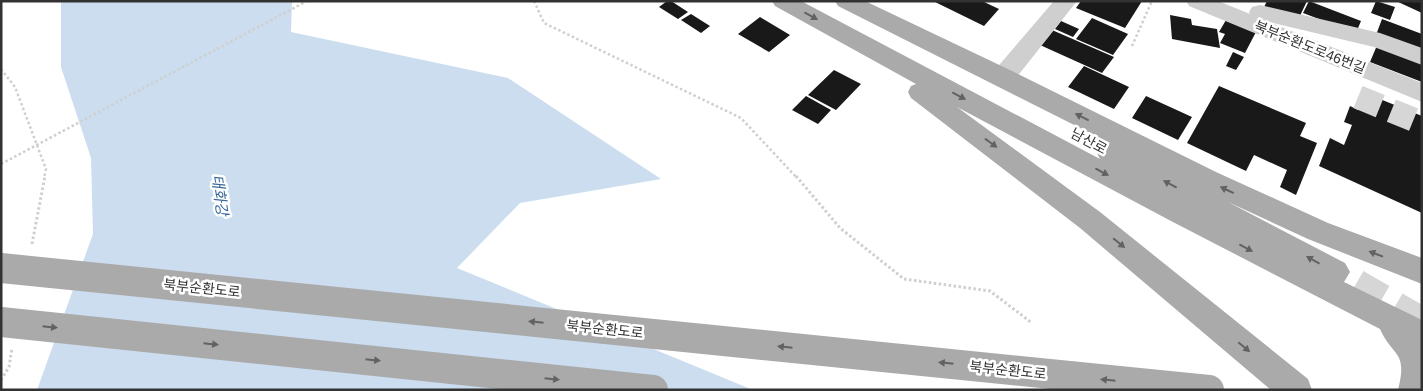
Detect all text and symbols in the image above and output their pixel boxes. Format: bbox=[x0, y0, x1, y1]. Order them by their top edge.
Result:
one-way arrow bbox=[804, 12, 818, 21]
street label: 북부순환도로46번길 bbox=[1252, 17, 1368, 77]
one-way arrow bbox=[951, 92, 966, 100]
one-way arrow bbox=[1074, 113, 1089, 121]
street label: 남산로 bbox=[1068, 125, 1110, 157]
one-way arrow bbox=[984, 138, 997, 149]
one-way arrow bbox=[1095, 168, 1109, 176]
water label: 태화강 bbox=[209, 173, 232, 219]
one-way arrow bbox=[1163, 180, 1177, 188]
one-way arrow bbox=[1220, 186, 1234, 194]
one-way arrow bbox=[1112, 238, 1125, 249]
one-way arrow bbox=[1239, 244, 1253, 252]
one-way arrow bbox=[1369, 249, 1384, 257]
one-way arrow bbox=[1307, 256, 1320, 265]
street label: 북부순환도로 bbox=[163, 276, 241, 300]
street label: 북부순환도로 bbox=[566, 317, 644, 341]
one-way arrow bbox=[527, 318, 543, 326]
one-way arrow bbox=[42, 323, 58, 331]
one-way arrow bbox=[204, 340, 220, 348]
one-way arrow bbox=[1238, 341, 1251, 352]
one-way arrow bbox=[776, 343, 792, 351]
one-way arrow bbox=[365, 357, 381, 365]
street label: 북부순환도로 bbox=[969, 358, 1047, 382]
one-way arrow bbox=[938, 359, 954, 367]
one-way arrow bbox=[544, 375, 560, 383]
one-way arrow bbox=[1100, 375, 1116, 383]

